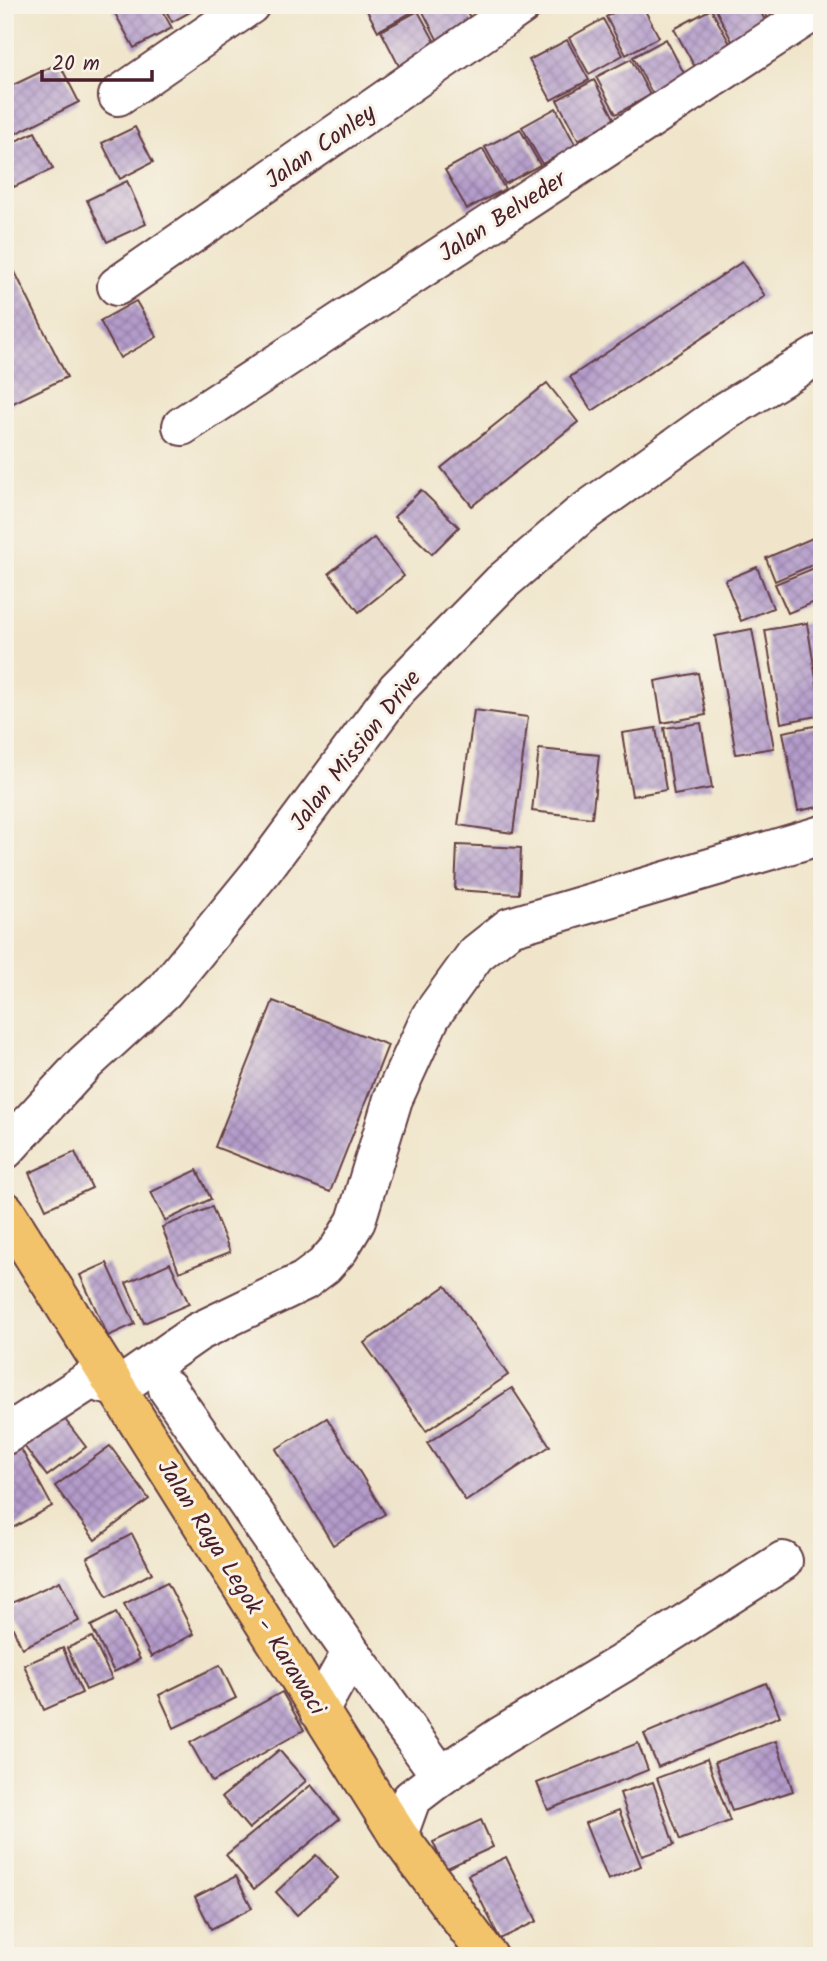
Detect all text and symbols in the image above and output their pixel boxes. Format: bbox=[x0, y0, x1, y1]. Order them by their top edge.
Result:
scale bar bbox=[42, 38, 152, 82]
text: 20 m bbox=[52, 48, 100, 81]
street label: Jalan Conley bbox=[257, 94, 385, 200]
street label: Jalan Belveder bbox=[431, 160, 576, 273]
street label: Jalan Mission Drive bbox=[280, 661, 432, 840]
street label: Jalan Raya Legok - Karawaci bbox=[146, 1452, 336, 1725]

